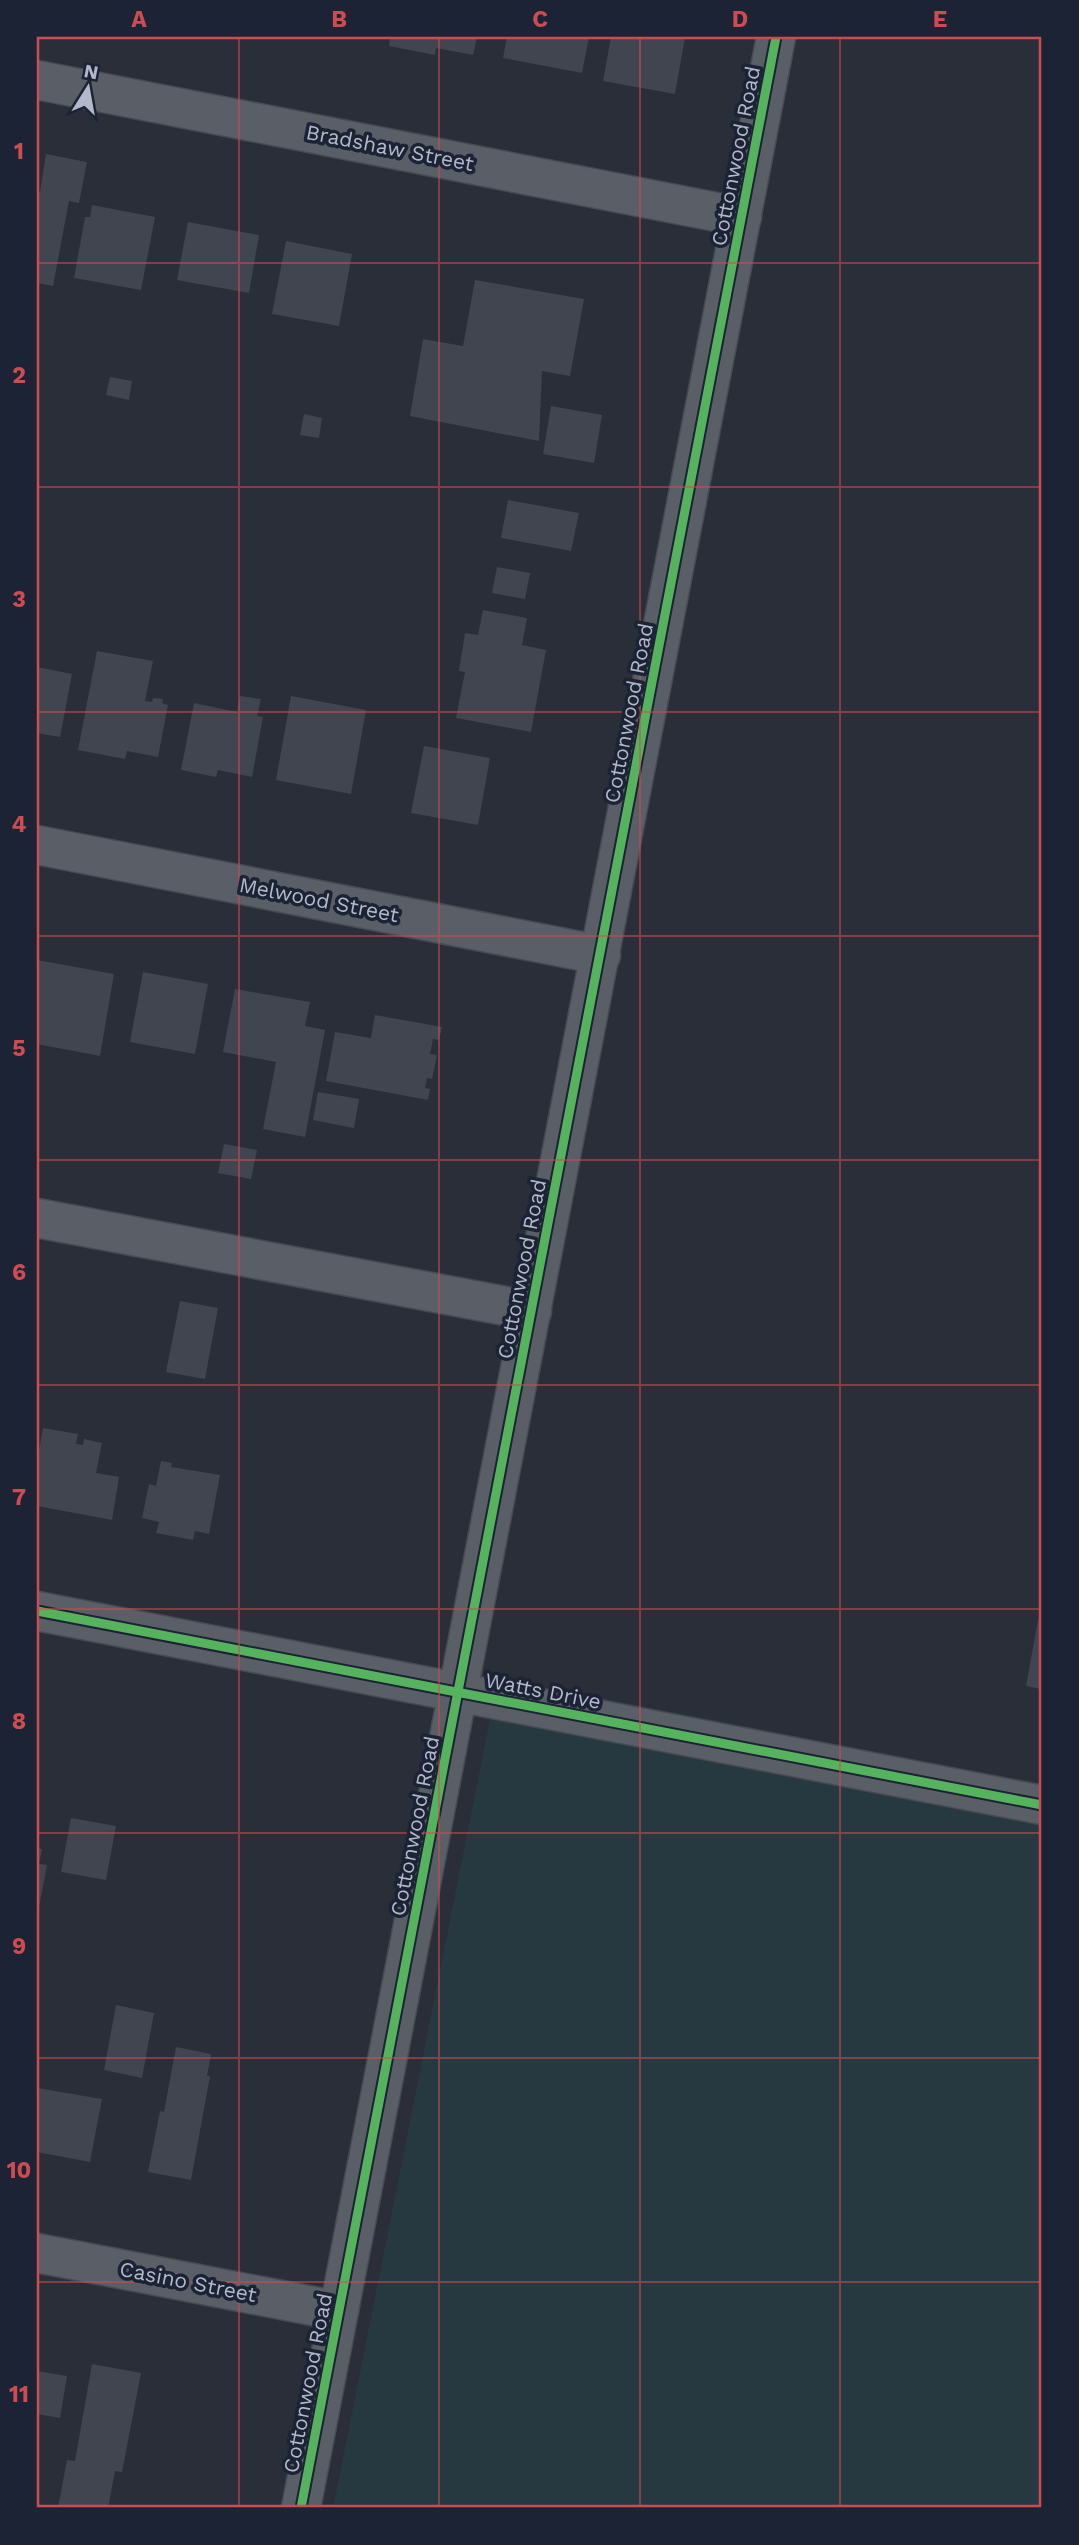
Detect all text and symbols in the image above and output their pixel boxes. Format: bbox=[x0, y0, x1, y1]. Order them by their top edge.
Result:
text: A bbox=[131, 6, 147, 33]
text: B bbox=[331, 6, 347, 33]
text: C bbox=[532, 6, 548, 33]
text: D bbox=[732, 6, 748, 33]
text: E bbox=[933, 6, 947, 33]
north arrow bbox=[52, 52, 122, 122]
text: N bbox=[82, 59, 100, 84]
street label: Cottonwood Road bbox=[706, 64, 765, 248]
street label: Bradshaw Street bbox=[304, 119, 476, 176]
text: 1 bbox=[14, 138, 24, 165]
text: 2 bbox=[12, 362, 26, 389]
text: 3 bbox=[12, 586, 26, 613]
street label: Cottonwood Road bbox=[599, 621, 658, 805]
text: 4 bbox=[12, 811, 27, 838]
street label: Melwood Street bbox=[237, 872, 401, 927]
text: 5 bbox=[12, 1035, 26, 1062]
street label: Cottonwood Road bbox=[492, 1177, 551, 1361]
text: 6 bbox=[12, 1259, 26, 1286]
text: 7 bbox=[12, 1484, 26, 1511]
street label: Watts Drive bbox=[483, 1667, 603, 1714]
text: 8 bbox=[12, 1708, 26, 1735]
street label: Cottonwood Road bbox=[385, 1734, 444, 1918]
text: 9 bbox=[12, 1933, 26, 1960]
text: 10 bbox=[7, 2157, 31, 2184]
street label: Casino Street bbox=[118, 2256, 259, 2307]
street label: Cottonwood Road bbox=[278, 2291, 337, 2475]
text: 11 bbox=[9, 2381, 29, 2408]

